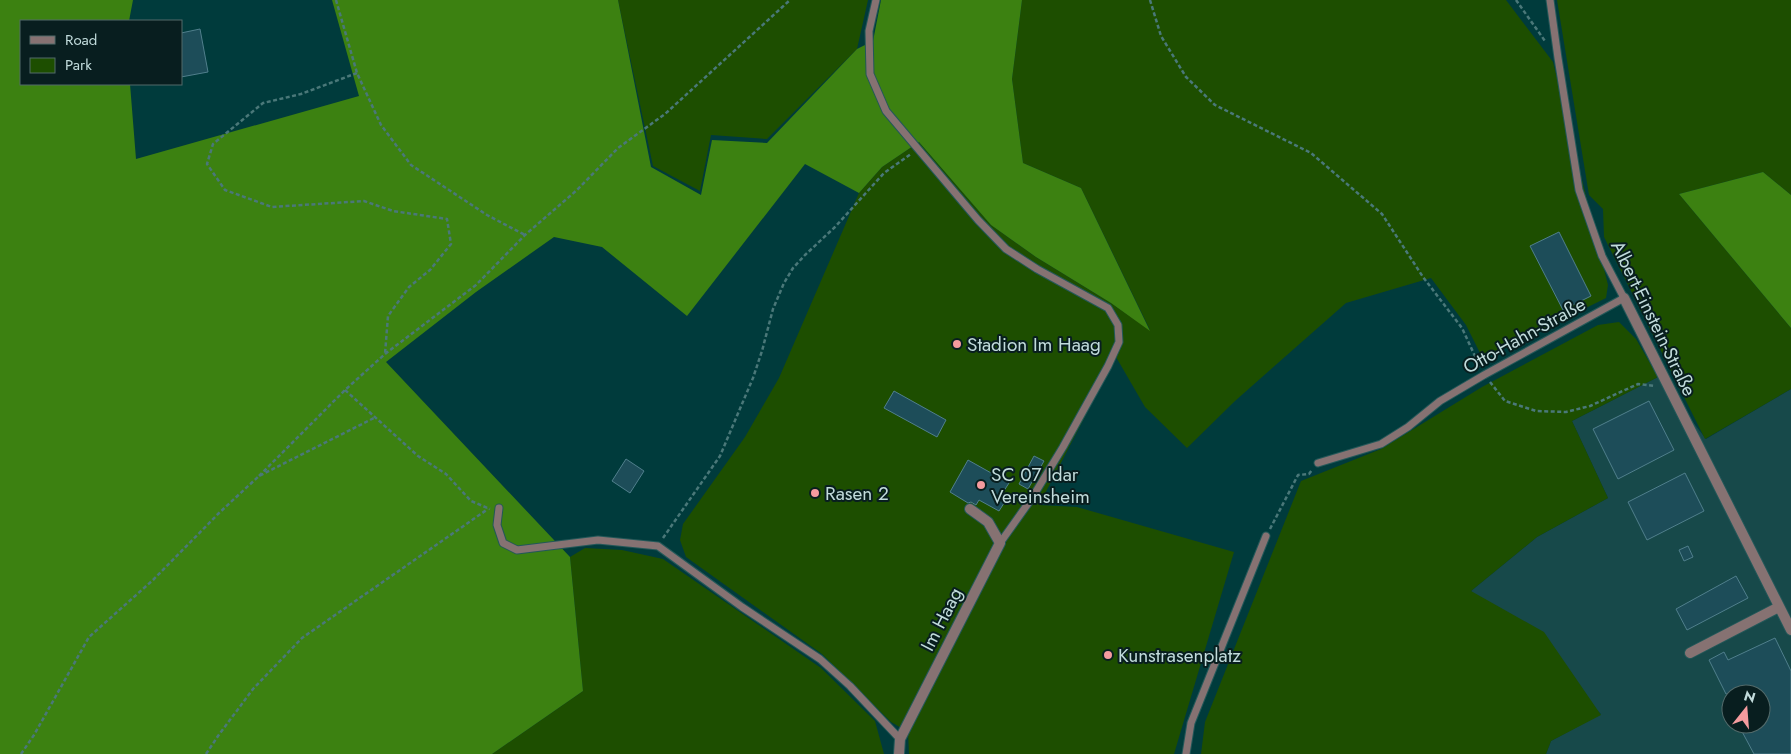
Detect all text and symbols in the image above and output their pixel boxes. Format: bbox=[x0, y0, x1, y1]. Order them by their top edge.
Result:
legend bbox=[20, 20, 182, 85]
text: Road bbox=[65, 29, 97, 51]
text: Park bbox=[65, 54, 92, 76]
street label: Albert-Einstein-Straße bbox=[1604, 236, 1703, 401]
street label: Otto-Hahn-Straße bbox=[1458, 290, 1591, 380]
place label: Stadion Im Haag bbox=[967, 331, 1101, 358]
marker: Stadion Im Haag bbox=[951, 338, 963, 350]
place label: SC 07 Idar Vereinsheim bbox=[991, 461, 1090, 510]
marker: SC 07 Idar Vereinsheim bbox=[975, 479, 987, 491]
place label: Rasen 2 bbox=[825, 480, 889, 507]
marker: Rasen 2 bbox=[809, 487, 821, 499]
street label: Im Haag bbox=[914, 583, 969, 656]
place label: Kunstrasenplatz bbox=[1118, 642, 1241, 669]
marker: Kunstrasenplatz bbox=[1102, 649, 1114, 661]
north arrow bbox=[1721, 684, 1771, 734]
text: N bbox=[1742, 685, 1758, 708]

